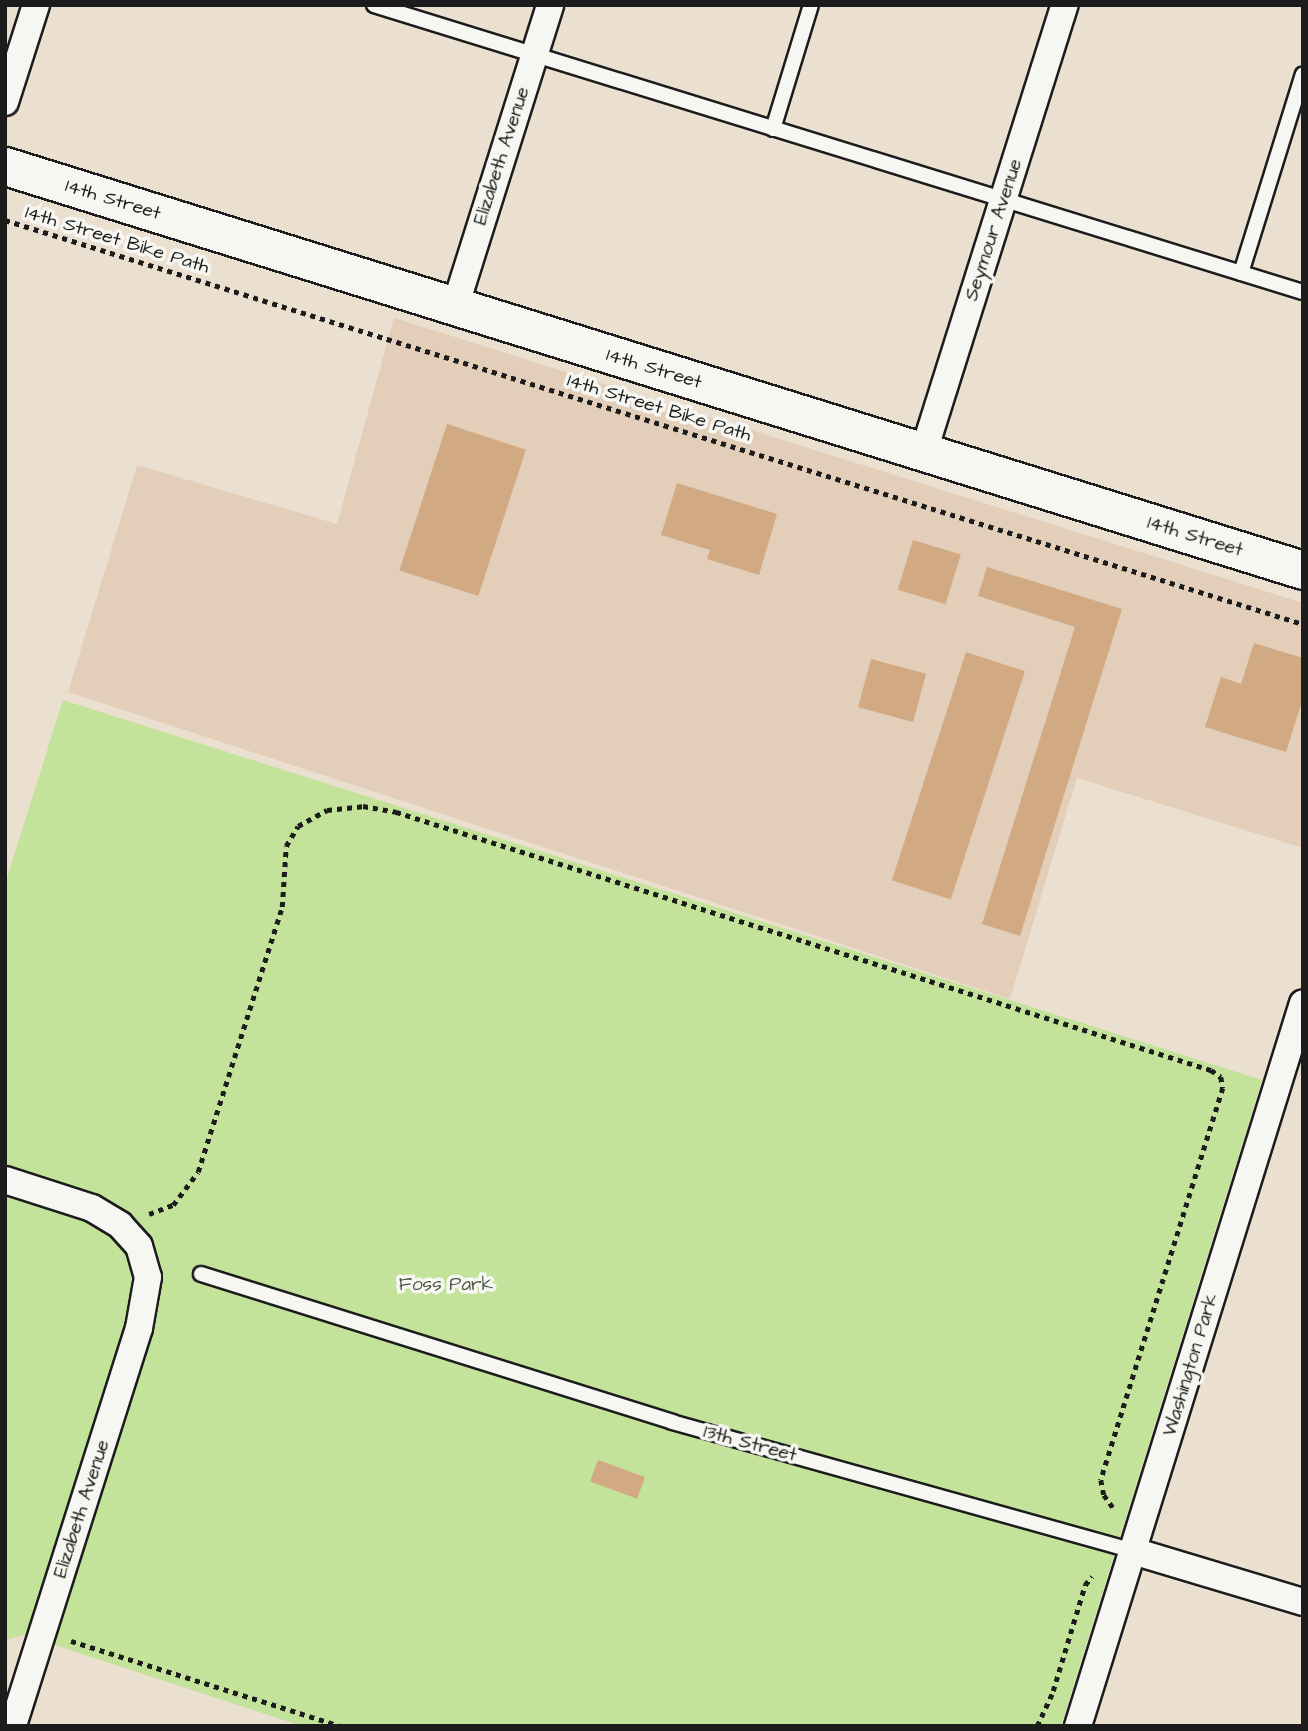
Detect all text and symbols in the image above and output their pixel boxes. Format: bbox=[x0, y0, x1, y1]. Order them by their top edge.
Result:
street label: Elizabeth Avenue bbox=[469, 84, 535, 228]
street label: Seymour Avenue bbox=[960, 156, 1028, 304]
street label: 14th Street bbox=[62, 175, 164, 225]
street label: 14th Street Bike Path bbox=[22, 201, 212, 279]
street label: 14th Street bbox=[603, 344, 705, 394]
street label: 14th Street Bike Path bbox=[564, 369, 754, 447]
street label: 14th Street bbox=[1144, 512, 1246, 562]
park label: Foss Park bbox=[399, 1274, 493, 1296]
street label: Washington Park bbox=[1158, 1291, 1224, 1439]
street label: 13th Street bbox=[701, 1421, 799, 1467]
street label: Elizabeth Avenue bbox=[49, 1437, 115, 1581]

